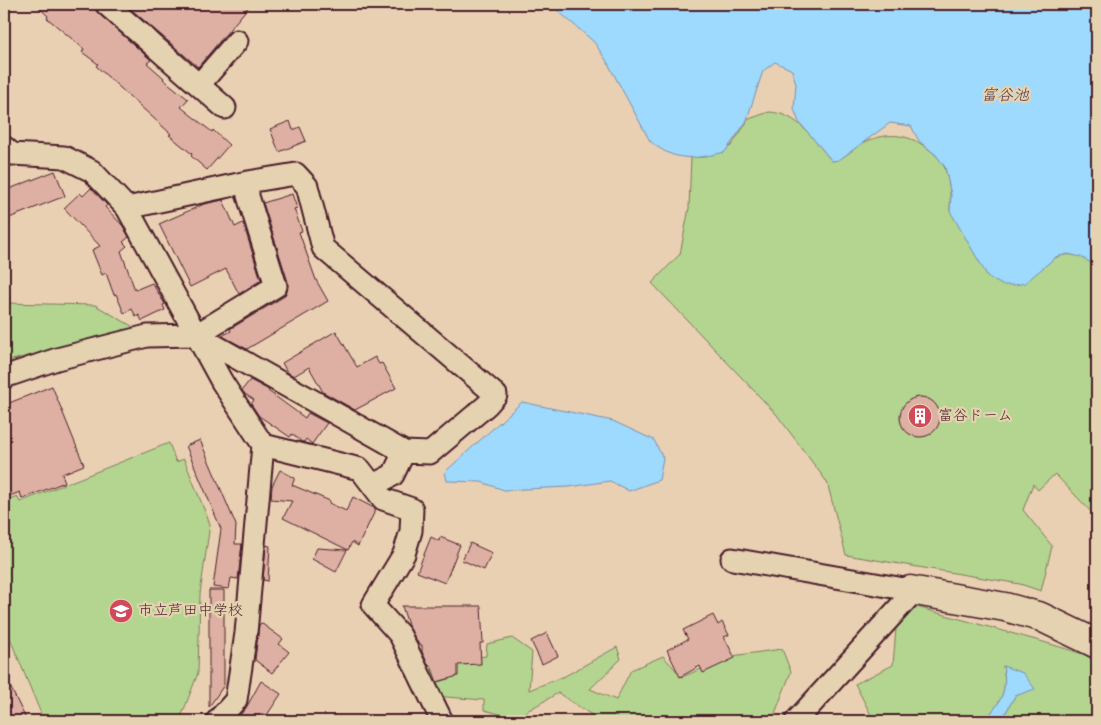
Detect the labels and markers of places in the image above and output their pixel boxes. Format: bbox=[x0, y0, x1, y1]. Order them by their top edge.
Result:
building icon: 富谷ドーム bbox=[907, 403, 933, 429]
place label: 富谷ドーム bbox=[938, 404, 1012, 428]
school or university icon: 市立芦田中学校 bbox=[108, 598, 134, 624]
place label: 市立芦田中学校 bbox=[138, 599, 243, 623]

